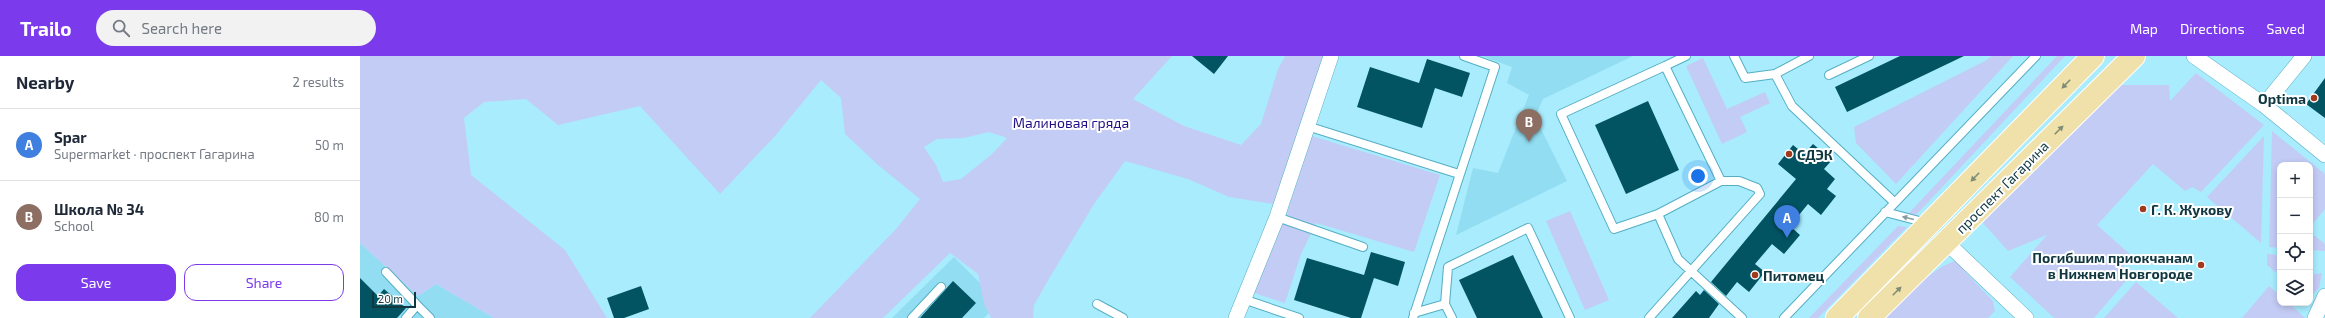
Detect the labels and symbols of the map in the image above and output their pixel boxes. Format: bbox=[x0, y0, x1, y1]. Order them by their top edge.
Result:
one-way arrow bbox=[2061, 79, 2071, 89]
place label: Optima bbox=[2258, 90, 2306, 107]
marker: Optima bbox=[2309, 93, 2319, 103]
pin: B bbox=[1516, 109, 1542, 142]
park label: Малиновая гряда bbox=[1013, 114, 1129, 131]
one-way arrow bbox=[2054, 125, 2064, 135]
street label: проспект Гагарина bbox=[1952, 137, 2052, 237]
place label: СДЭК bbox=[1797, 146, 1833, 163]
marker: СДЭК bbox=[1784, 149, 1794, 159]
your location bbox=[1688, 166, 1708, 186]
one-way arrow bbox=[1970, 172, 1980, 182]
place label: Г. К. Жукову bbox=[2151, 201, 2232, 218]
marker: Г. К. Жукову bbox=[2138, 204, 2148, 214]
pin: A bbox=[1774, 205, 1800, 238]
one-way arrow bbox=[1901, 215, 1913, 221]
place label: Погибшим приокчанам в Нижнем Новгороде bbox=[2032, 249, 2193, 282]
marker: Погибшим приокчанам в Нижнем Новгороде bbox=[2196, 260, 2206, 270]
place label: Питомец bbox=[1763, 267, 1825, 284]
marker: Питомец bbox=[1750, 270, 1760, 280]
one-way arrow bbox=[1892, 286, 1902, 296]
scale bar bbox=[372, 290, 416, 309]

